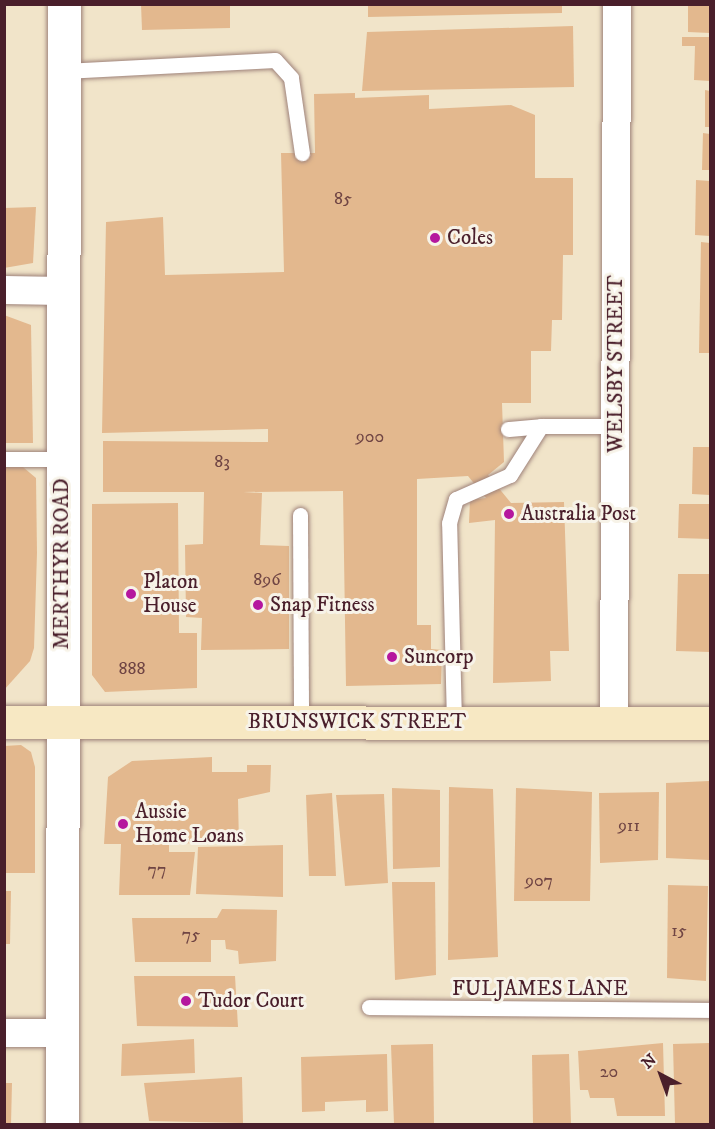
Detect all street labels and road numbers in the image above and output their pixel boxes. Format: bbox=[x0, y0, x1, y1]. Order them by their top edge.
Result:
street label: WELSBY STREET bbox=[603, 275, 629, 453]
street label: MERTHYR ROAD bbox=[49, 478, 75, 650]
street label: BRUNSWICK STREET bbox=[248, 709, 466, 735]
street label: FULJAMES LANE bbox=[452, 976, 628, 1002]

